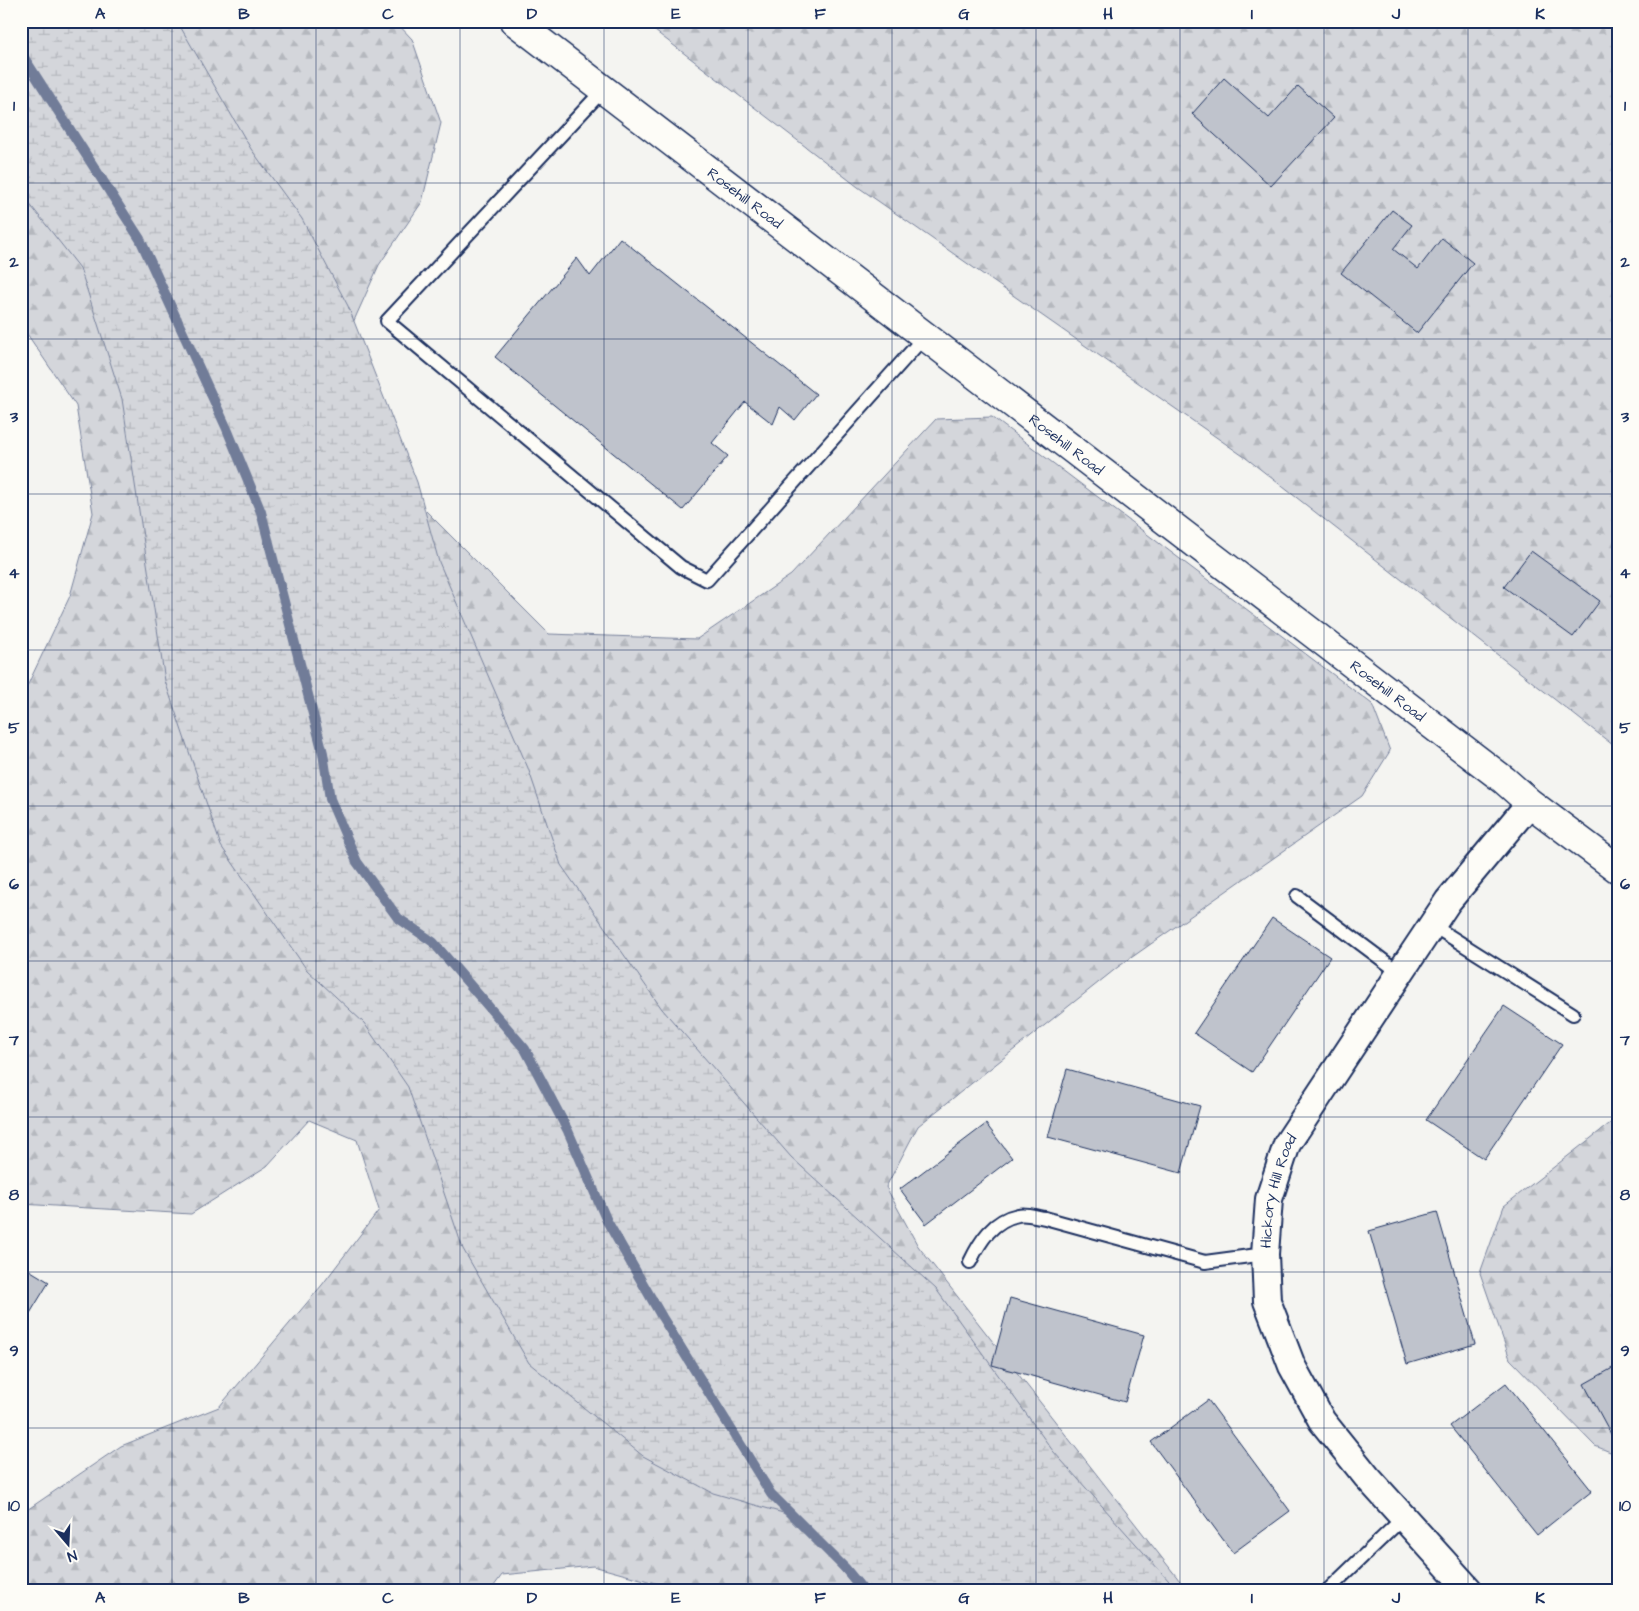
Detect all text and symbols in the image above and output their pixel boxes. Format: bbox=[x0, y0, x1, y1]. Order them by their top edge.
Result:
text: A bbox=[95, 3, 106, 25]
text: B bbox=[238, 3, 250, 25]
text: C bbox=[382, 3, 394, 25]
text: D bbox=[527, 3, 538, 25]
text: E bbox=[671, 3, 681, 25]
text: F bbox=[814, 3, 826, 25]
text: G bbox=[958, 3, 970, 25]
text: H bbox=[1103, 3, 1113, 25]
text: I bbox=[1251, 3, 1253, 25]
text: J bbox=[1391, 3, 1401, 25]
text: K bbox=[1535, 3, 1545, 25]
text: 1 bbox=[13, 95, 16, 117]
text: 1 bbox=[1624, 95, 1627, 117]
street label: Rosehill Road bbox=[703, 162, 787, 234]
text: 2 bbox=[8, 251, 19, 273]
text: 2 bbox=[1619, 251, 1630, 273]
text: 3 bbox=[9, 406, 19, 428]
text: 3 bbox=[1620, 406, 1630, 428]
street label: Rosehill Road bbox=[1024, 409, 1109, 480]
text: 4 bbox=[9, 562, 20, 584]
text: 4 bbox=[1620, 562, 1631, 584]
street label: Rosehill Road bbox=[1346, 655, 1430, 727]
text: 5 bbox=[8, 717, 20, 739]
text: 5 bbox=[1619, 717, 1631, 739]
text: 6 bbox=[9, 873, 19, 895]
text: 6 bbox=[1620, 873, 1630, 895]
text: 7 bbox=[8, 1029, 19, 1051]
text: 7 bbox=[1619, 1029, 1630, 1051]
street label: Hickory Hill Road bbox=[1255, 1129, 1302, 1249]
text: 8 bbox=[9, 1184, 20, 1206]
text: 8 bbox=[1620, 1184, 1631, 1206]
text: 9 bbox=[9, 1340, 19, 1362]
text: 9 bbox=[1620, 1340, 1630, 1362]
text: 10 bbox=[8, 1495, 20, 1517]
text: 10 bbox=[1619, 1495, 1631, 1517]
north arrow bbox=[42, 1518, 92, 1568]
text: N bbox=[64, 1544, 79, 1566]
text: A bbox=[95, 1587, 106, 1609]
text: B bbox=[238, 1587, 250, 1609]
text: C bbox=[382, 1587, 394, 1609]
text: D bbox=[527, 1587, 538, 1609]
text: E bbox=[671, 1587, 681, 1609]
text: F bbox=[814, 1587, 826, 1609]
text: G bbox=[958, 1587, 970, 1609]
text: H bbox=[1103, 1587, 1113, 1609]
text: I bbox=[1251, 1587, 1253, 1609]
text: J bbox=[1391, 1587, 1401, 1609]
text: K bbox=[1535, 1587, 1545, 1609]

